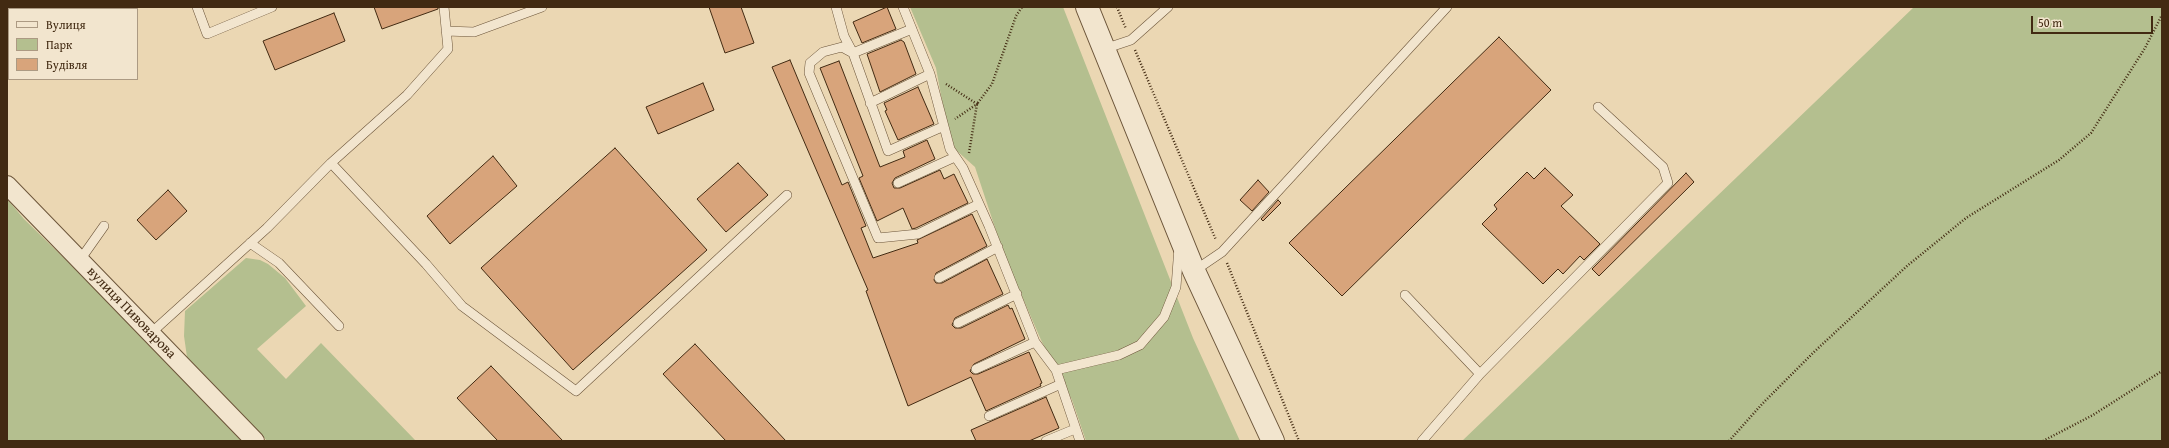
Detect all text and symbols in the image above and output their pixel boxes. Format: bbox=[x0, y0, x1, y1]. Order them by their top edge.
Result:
legend bbox=[8, 8, 138, 80]
scale bar bbox=[2033, 8, 2155, 34]
text: 50 m bbox=[2038, 14, 2062, 31]
text: Вулиця bbox=[46, 16, 86, 33]
text: Парк bbox=[46, 36, 72, 53]
text: Будівля bbox=[46, 56, 87, 73]
street label: вулиця Пивоварова bbox=[83, 264, 179, 362]

